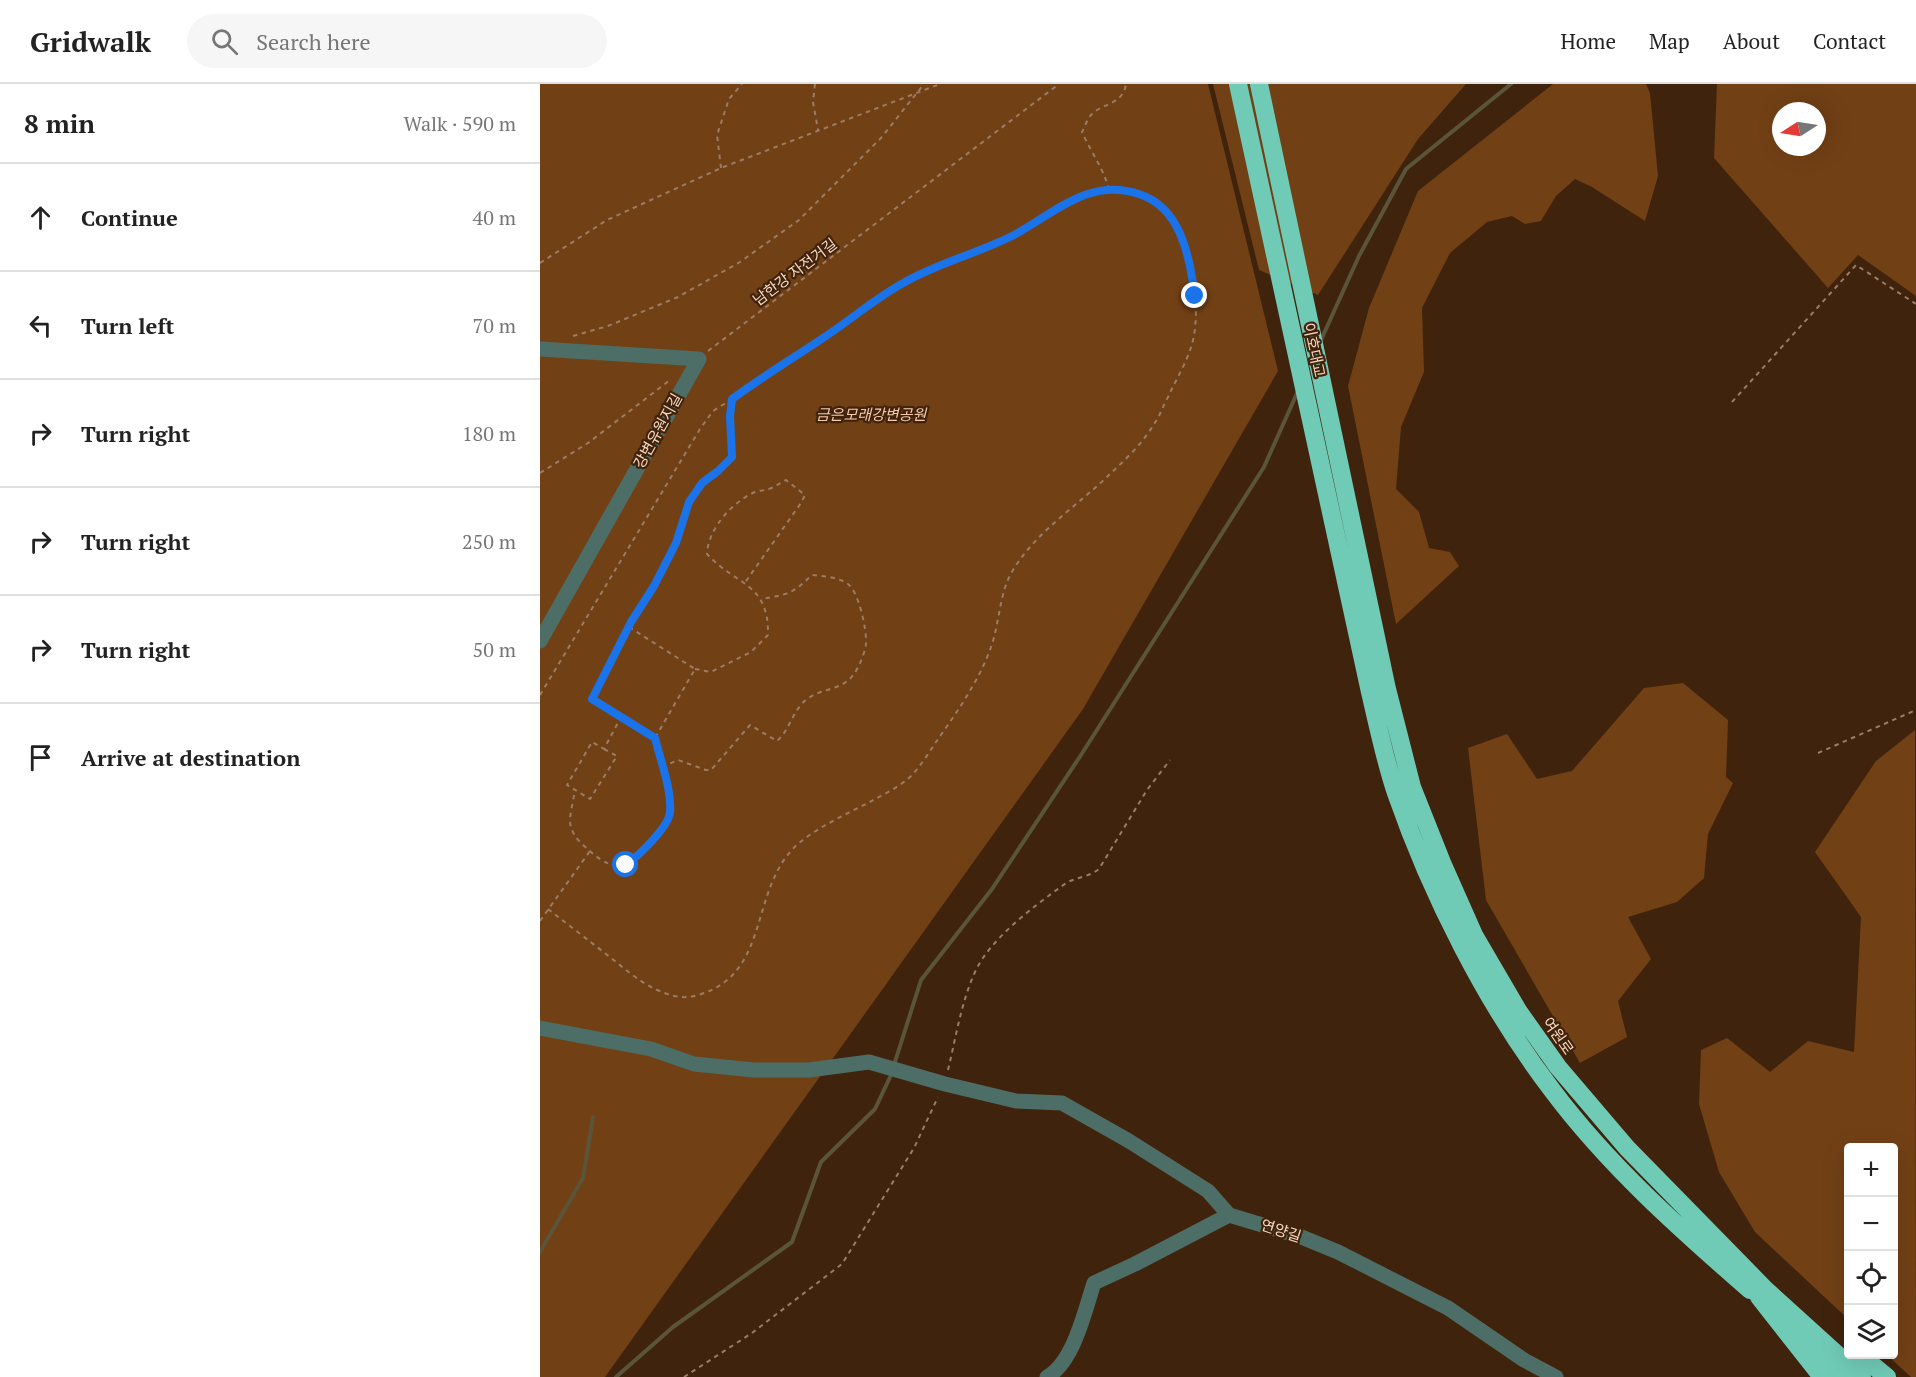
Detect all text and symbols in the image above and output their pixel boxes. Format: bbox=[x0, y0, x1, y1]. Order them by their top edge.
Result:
search box bbox=[187, 14, 607, 68]
text: Gridwalk bbox=[30, 23, 151, 60]
icon: search bbox=[208, 25, 241, 58]
text: Search here bbox=[256, 27, 371, 56]
text: Home bbox=[1560, 27, 1616, 55]
text: Map bbox=[1649, 27, 1690, 55]
text: About bbox=[1723, 27, 1780, 55]
text: Contact bbox=[1813, 27, 1886, 55]
north arrow bbox=[1772, 102, 1826, 156]
text: 8 min bbox=[24, 106, 95, 140]
text: Walk · 590 m bbox=[404, 110, 516, 137]
icon: ahead bbox=[24, 201, 57, 234]
text: Continue bbox=[81, 203, 178, 232]
text: 40 m bbox=[473, 204, 516, 231]
street label: 남한강 자전거길 bbox=[748, 233, 840, 309]
route end bbox=[1181, 282, 1207, 308]
icon: left bbox=[24, 309, 57, 342]
text: Turn left bbox=[81, 311, 174, 340]
text: 70 m bbox=[473, 312, 516, 339]
street label: 이호대교 bbox=[1299, 321, 1330, 379]
street label: 강변유원지길 bbox=[628, 389, 686, 472]
park label: 금은모래강변공원 bbox=[816, 404, 927, 424]
icon: right bbox=[24, 417, 57, 450]
text: Turn right bbox=[81, 419, 190, 448]
text: 180 m bbox=[462, 420, 516, 447]
icon: right bbox=[24, 525, 57, 558]
text: Turn right bbox=[81, 527, 190, 556]
text: 250 m bbox=[462, 528, 516, 555]
icon: right bbox=[24, 633, 57, 666]
text: Turn right bbox=[81, 635, 190, 664]
text: 50 m bbox=[473, 636, 516, 663]
icon: arrive bbox=[24, 741, 57, 774]
text: Arrive at destination bbox=[81, 743, 300, 772]
route start bbox=[612, 851, 638, 877]
street label: 여원로 bbox=[1539, 1013, 1579, 1058]
map controls bbox=[1844, 1143, 1898, 1359]
button: + bbox=[1844, 1143, 1898, 1197]
button: − bbox=[1844, 1197, 1898, 1251]
street label: 연양길 bbox=[1259, 1214, 1304, 1246]
button: locate bbox=[1844, 1251, 1898, 1305]
button: layers bbox=[1844, 1305, 1898, 1359]

